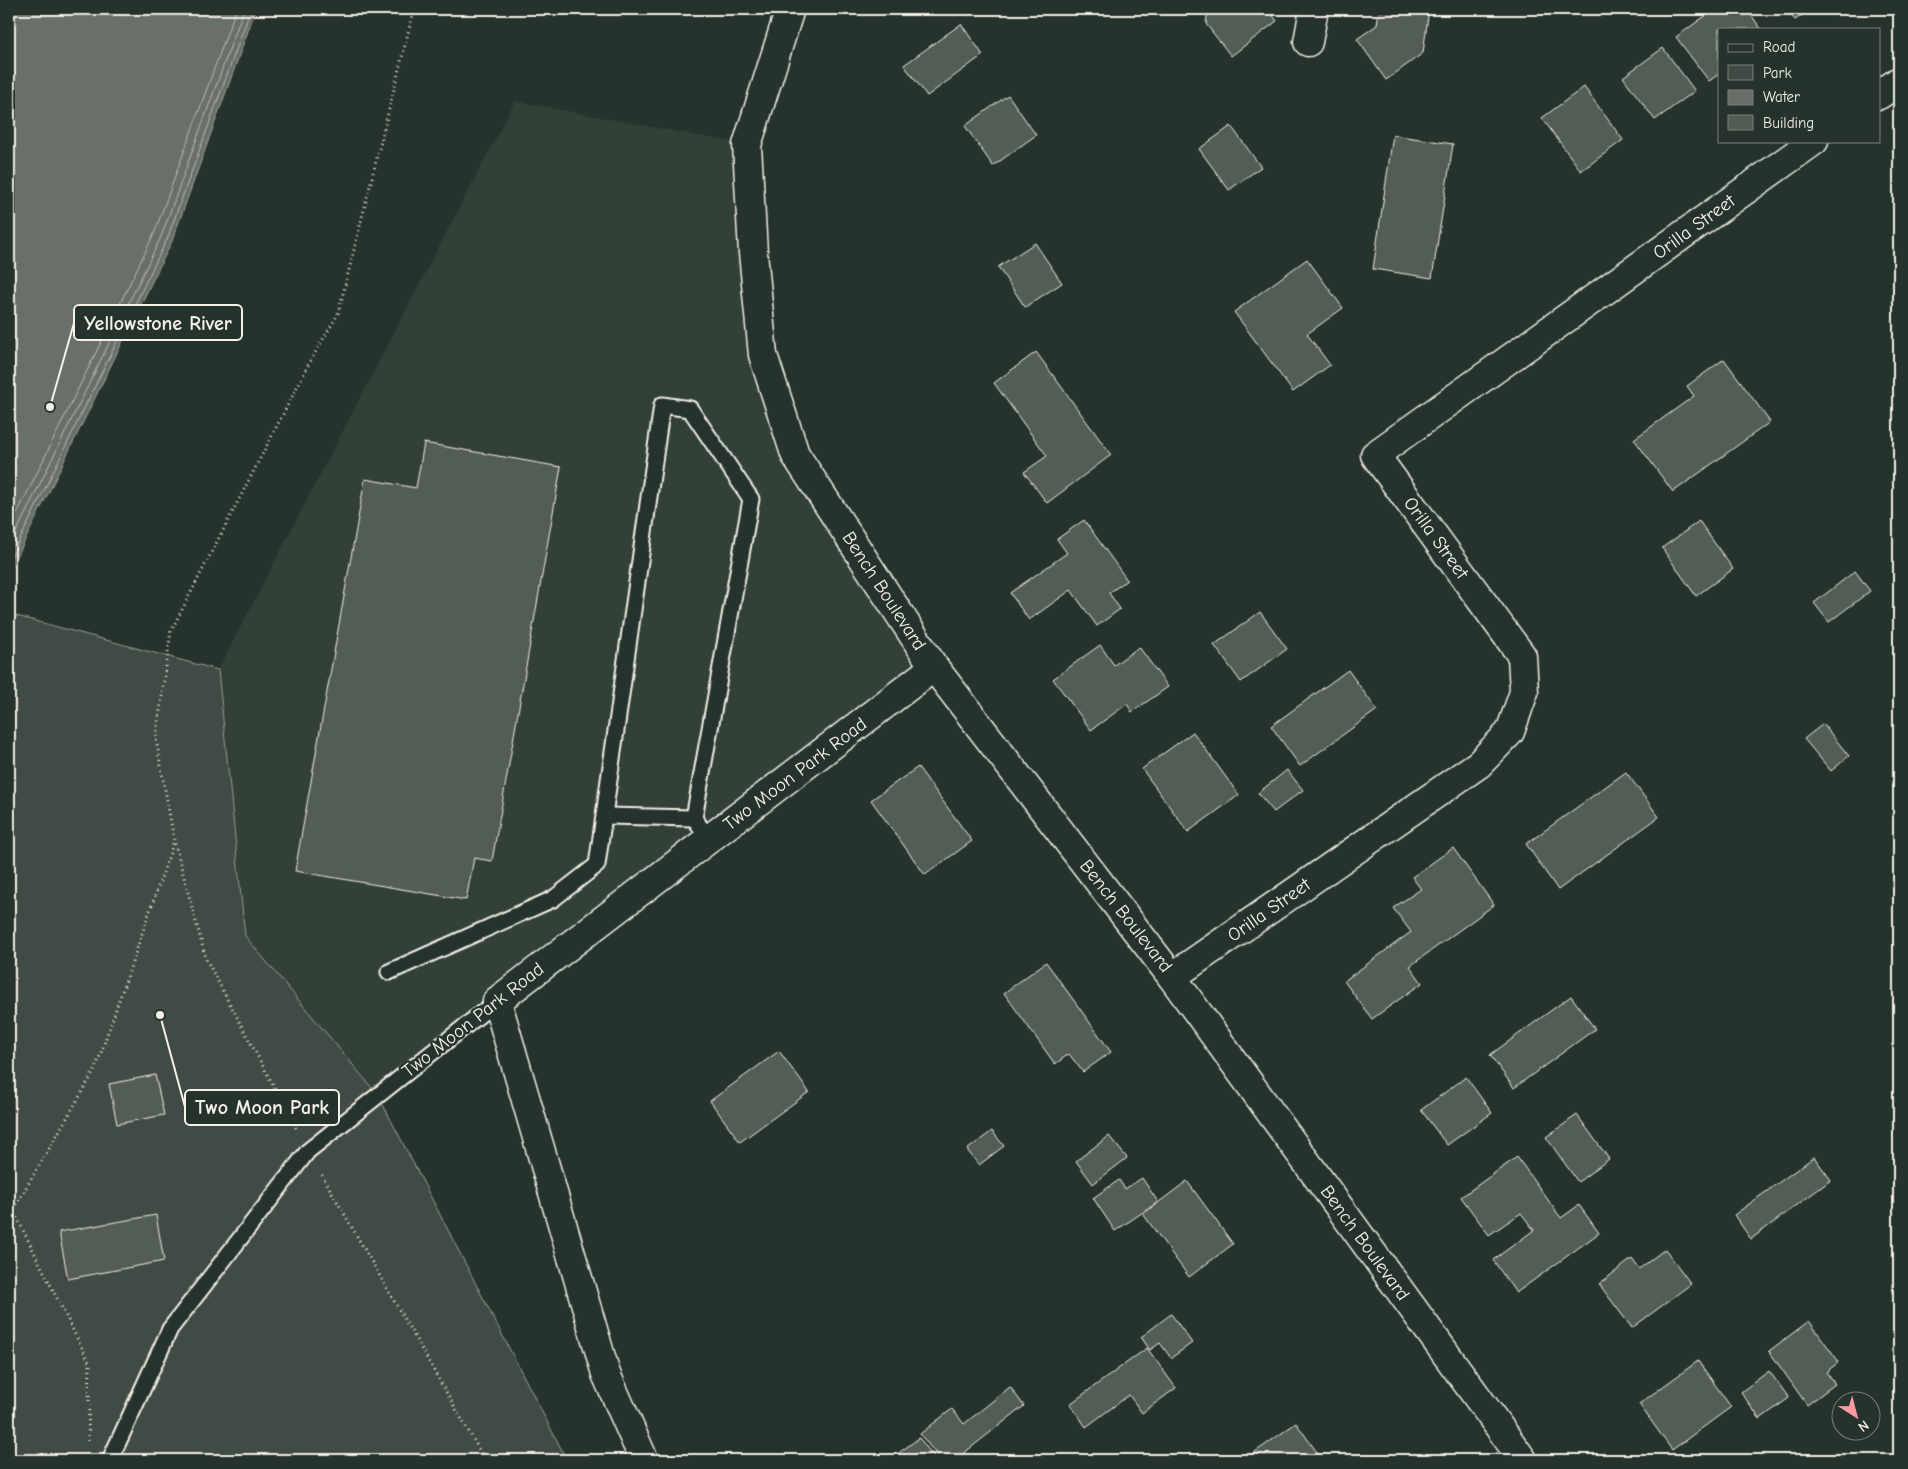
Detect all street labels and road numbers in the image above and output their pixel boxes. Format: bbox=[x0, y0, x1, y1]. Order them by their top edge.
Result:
street label: Orilla Street bbox=[1649, 190, 1740, 264]
street label: Orilla Street bbox=[1399, 493, 1473, 584]
street label: Bench Boulevard bbox=[837, 528, 931, 654]
street label: Two Moon Park Road bbox=[719, 713, 871, 835]
street label: Bench Boulevard bbox=[1075, 855, 1177, 977]
street label: Orilla Street bbox=[1223, 873, 1315, 947]
street label: Two Moon Park Road bbox=[398, 958, 548, 1082]
street label: Bench Boulevard bbox=[1316, 1181, 1414, 1305]

